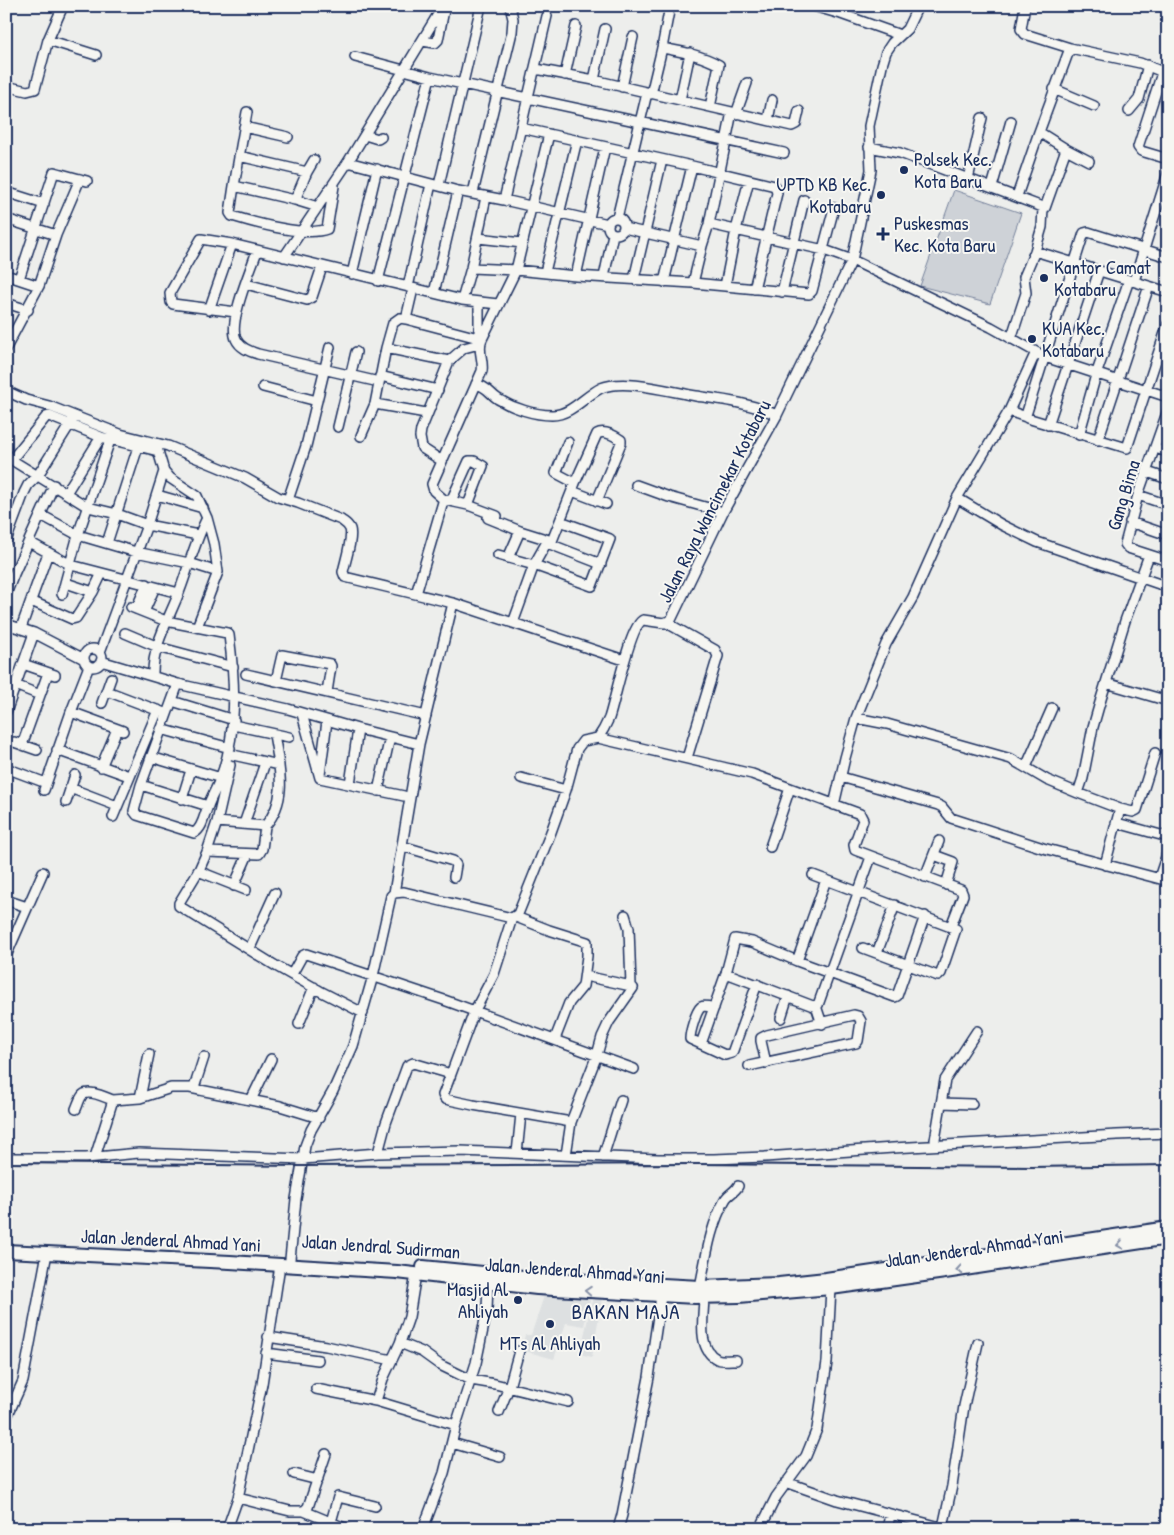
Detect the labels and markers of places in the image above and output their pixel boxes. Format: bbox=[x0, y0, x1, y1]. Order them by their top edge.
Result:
place label: Polsek Kec. Kota Baru bbox=[914, 146, 992, 194]
marker: Polsek Kec. Kota Baru bbox=[898, 164, 910, 176]
place label: UPTD KB Kec. Kotabaru bbox=[776, 171, 871, 219]
marker: UPTD KB Kec. Kotabaru bbox=[875, 189, 887, 201]
place label: Puskesmas Kec. Kota Baru bbox=[894, 210, 996, 258]
marker: Puskesmas Kec. Kota Baru bbox=[876, 227, 890, 241]
place label: Kantor Camat Kotabaru bbox=[1054, 254, 1151, 302]
marker: Kantor Camat Kotabaru bbox=[1038, 272, 1050, 284]
place label: KUA Kec. Kotabaru bbox=[1042, 315, 1105, 363]
marker: KUA Kec. Kotabaru bbox=[1026, 333, 1038, 345]
place label: Masjid Al Ahliyah bbox=[447, 1276, 509, 1324]
marker: Masjid Al Ahliyah bbox=[512, 1294, 524, 1306]
marker: MTs Al Ahliyah bbox=[544, 1318, 556, 1330]
place label: MTs Al Ahliyah bbox=[500, 1330, 600, 1356]

